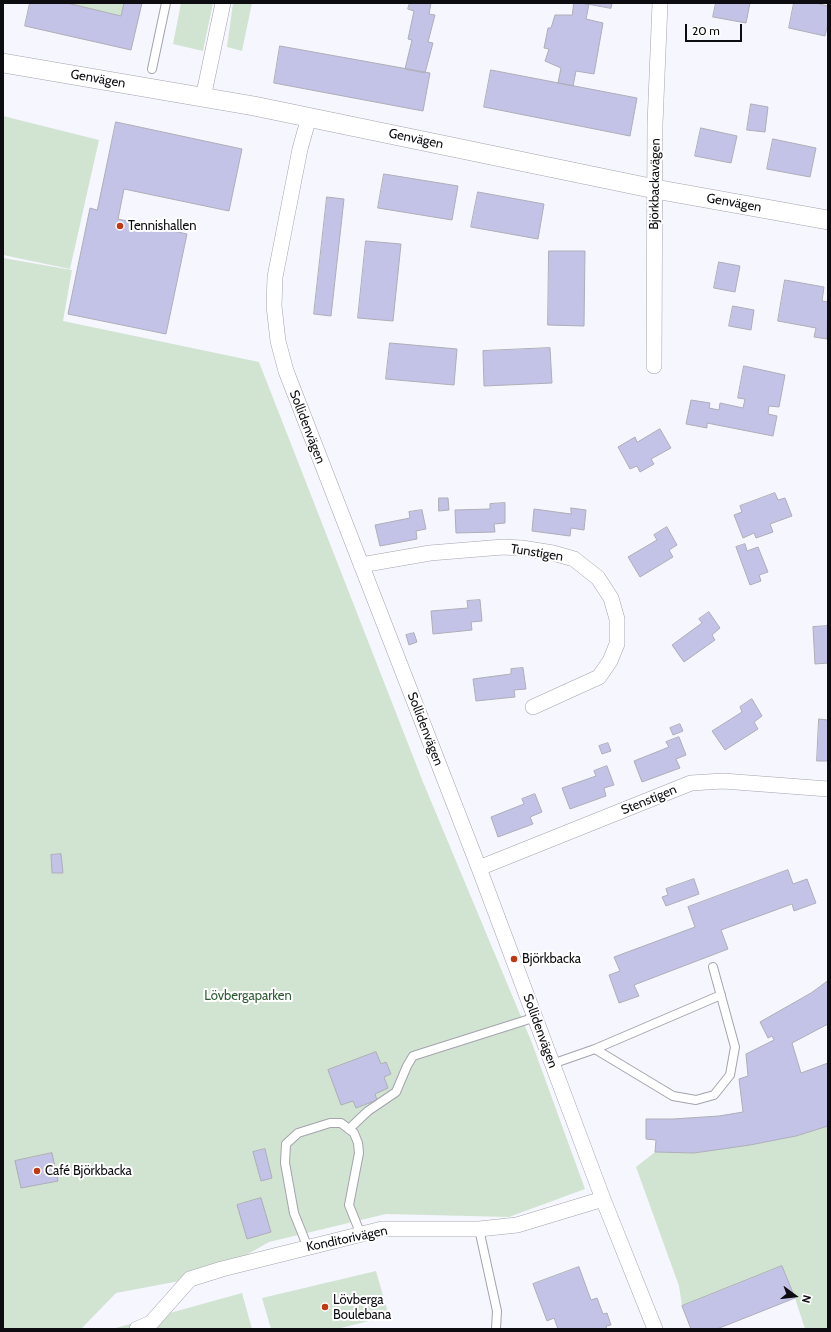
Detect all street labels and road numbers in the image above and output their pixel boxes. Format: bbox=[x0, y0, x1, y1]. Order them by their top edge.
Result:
street label: Genvägen bbox=[69, 67, 127, 91]
street label: Genvägen bbox=[387, 126, 445, 152]
street label: Björkbackavägen bbox=[646, 138, 664, 230]
street label: Genvägen bbox=[705, 191, 763, 215]
street label: Sollidenvägen bbox=[286, 388, 328, 466]
street label: Tunstigen bbox=[510, 541, 564, 565]
street label: Sollidenvägen bbox=[404, 690, 446, 768]
street label: Stenstigen bbox=[619, 782, 679, 818]
street label: Sollidenvägen bbox=[519, 992, 561, 1070]
street label: Konditorivägen bbox=[305, 1223, 389, 1255]

